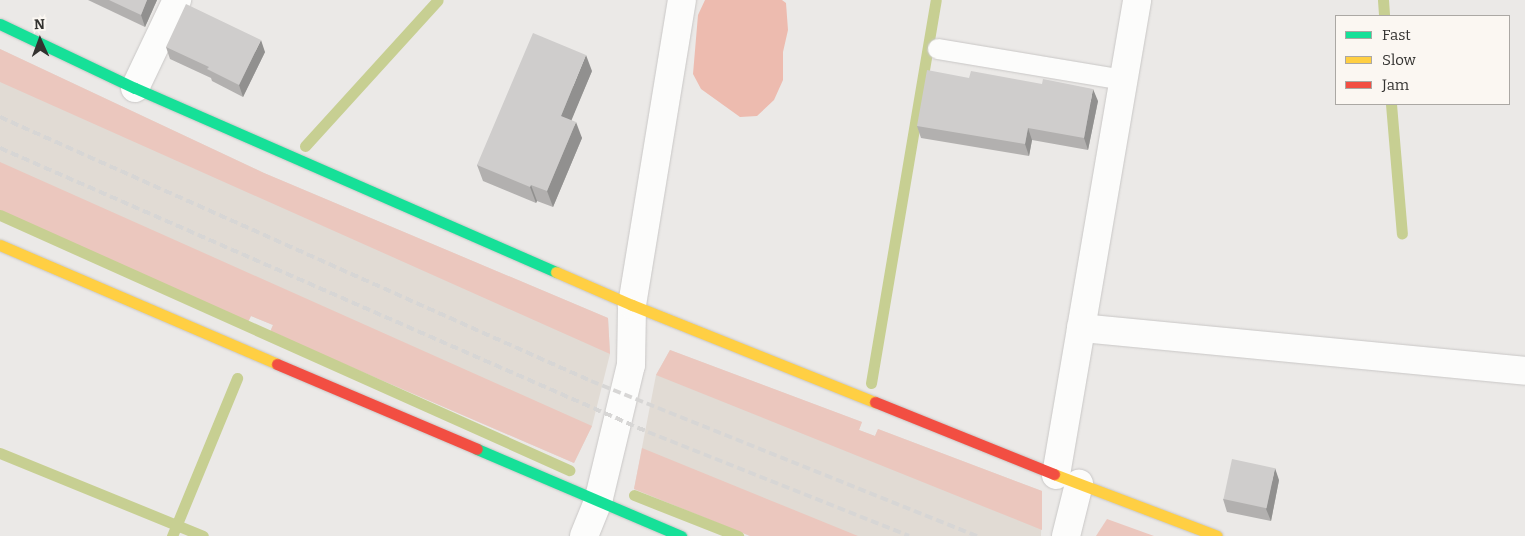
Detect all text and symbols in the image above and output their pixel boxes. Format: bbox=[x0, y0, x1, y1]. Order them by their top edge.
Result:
north arrow bbox=[15, 15, 65, 65]
legend bbox=[1335, 15, 1510, 105]
text: N bbox=[34, 16, 45, 33]
text: Fast bbox=[1382, 26, 1411, 44]
text: Slow bbox=[1382, 51, 1416, 69]
text: Jam bbox=[1382, 76, 1409, 94]

